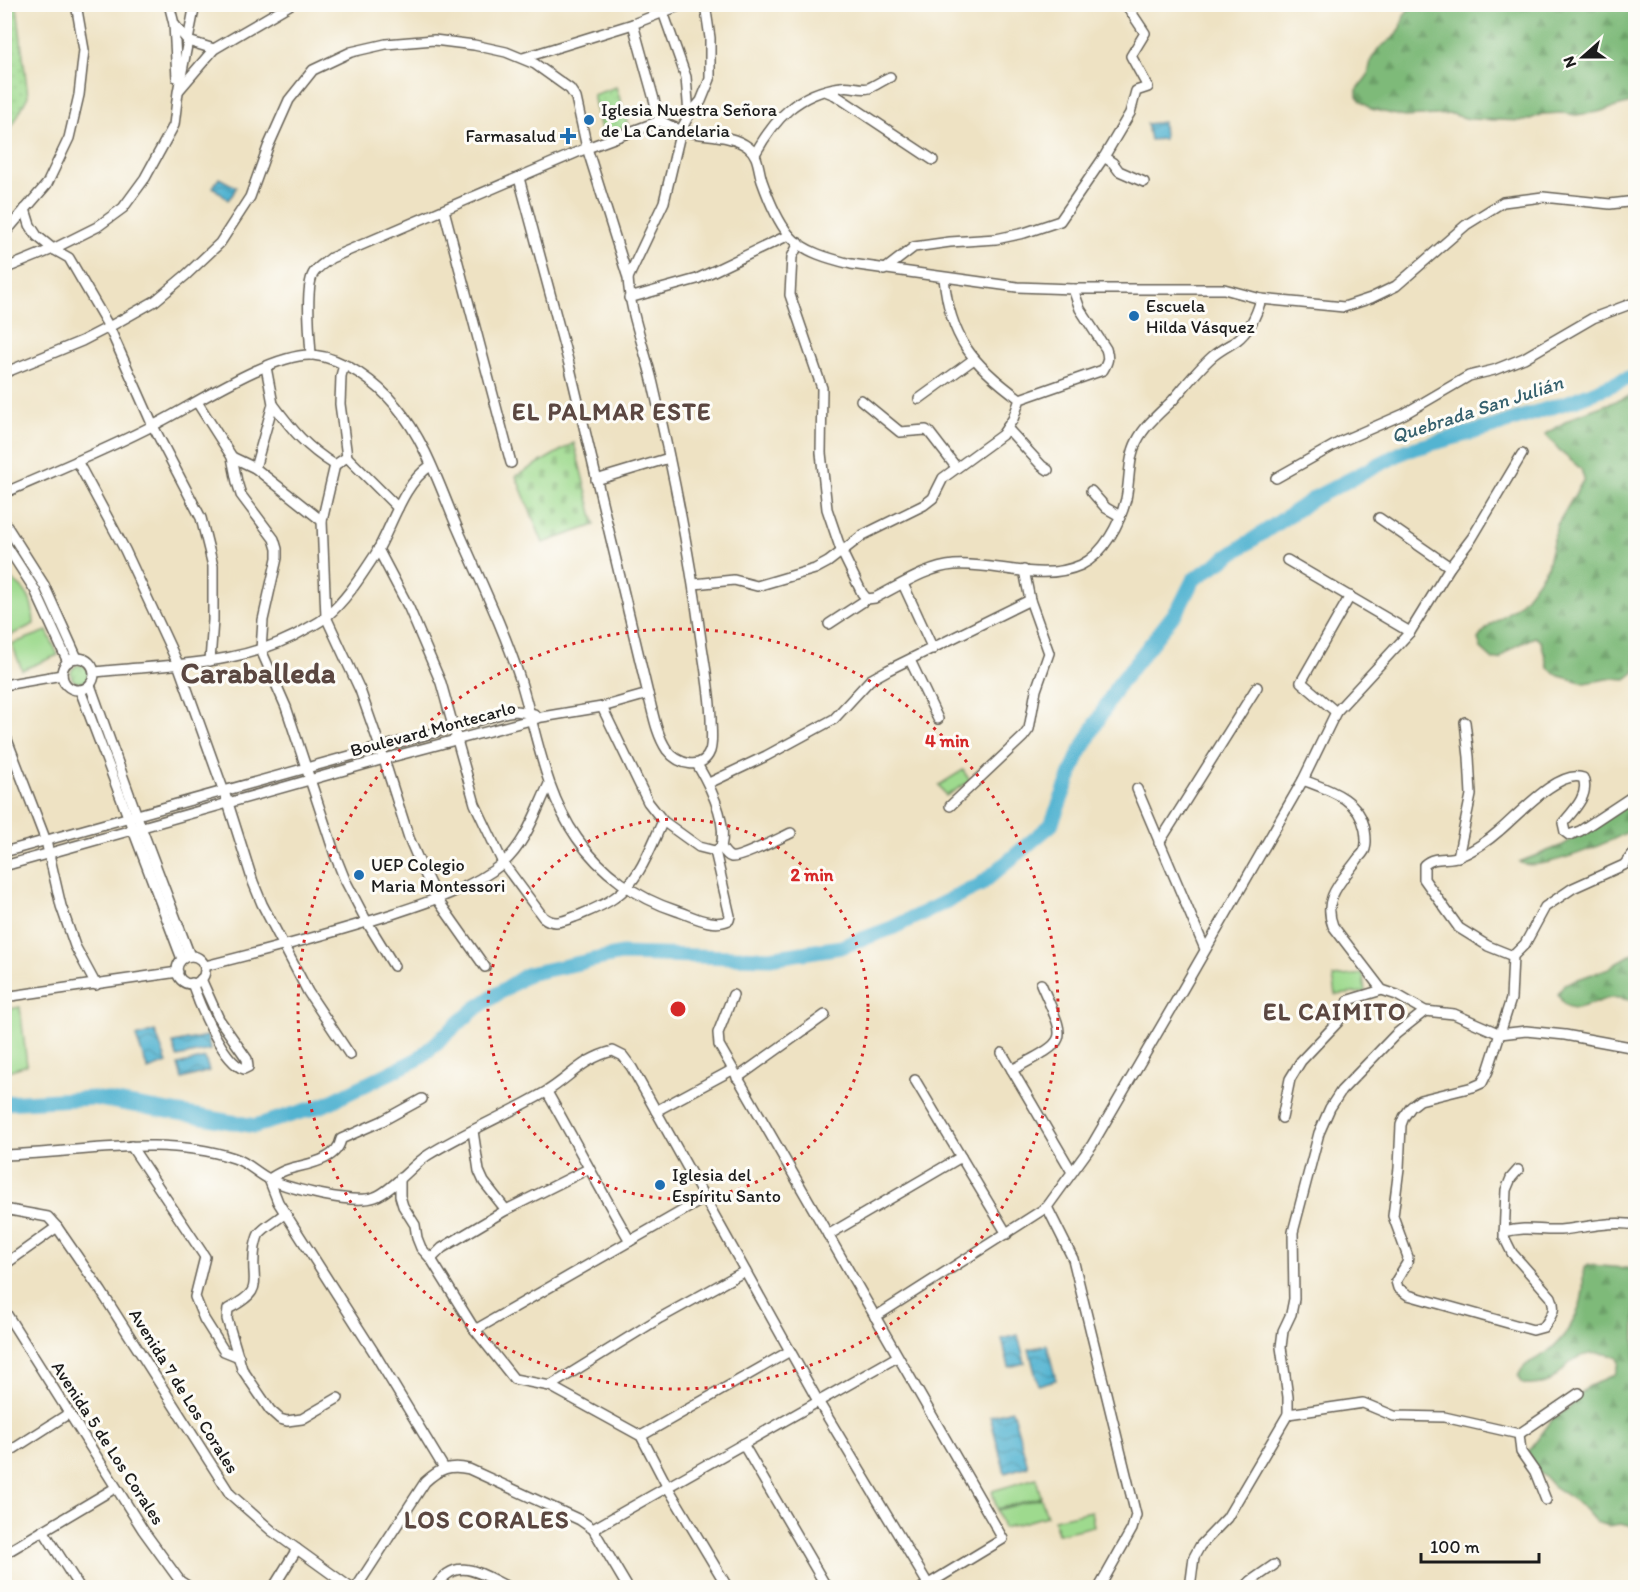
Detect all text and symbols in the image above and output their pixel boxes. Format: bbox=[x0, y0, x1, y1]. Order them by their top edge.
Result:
north arrow bbox=[1553, 27, 1613, 87]
text: N bbox=[1559, 54, 1580, 71]
place label: Iglesia Nuestra Señora de La Candelaria bbox=[601, 99, 778, 142]
marker: Iglesia Nuestra Señora de La Candelaria bbox=[582, 113, 596, 127]
place label: Farmasalud bbox=[465, 125, 556, 147]
marker: Farmasalud bbox=[561, 129, 575, 143]
place label: Escuela Hilda Vásquez bbox=[1146, 295, 1255, 338]
marker: Escuela Hilda Vásquez bbox=[1127, 309, 1141, 323]
water label: Quebrada San Julián bbox=[1388, 370, 1566, 448]
district label: EL PALMAR ESTE bbox=[512, 397, 712, 426]
district label: Caraballeda bbox=[181, 654, 336, 691]
street label: Boulevard Montecarlo bbox=[348, 696, 518, 762]
text: 4 min bbox=[925, 730, 970, 752]
place label: UEP Colegio Maria Montessori bbox=[371, 854, 505, 897]
text: 2 min bbox=[791, 864, 834, 886]
marker: UEP Colegio Maria Montessori bbox=[352, 868, 366, 882]
district label: EL CAIMITO bbox=[1263, 997, 1407, 1026]
centre of rings bbox=[668, 999, 688, 1019]
place label: Iglesia del Espíritu Santo bbox=[672, 1164, 781, 1207]
marker: Iglesia del Espíritu Santo bbox=[653, 1178, 667, 1192]
street label: Avenida 7 de Los Corales bbox=[124, 1305, 244, 1477]
street label: Avenida 5 de Los Corales bbox=[47, 1357, 169, 1529]
district label: LOS CORALES bbox=[404, 1505, 570, 1534]
scale bar bbox=[1421, 1526, 1540, 1564]
text: 100 m bbox=[1430, 1536, 1480, 1558]

